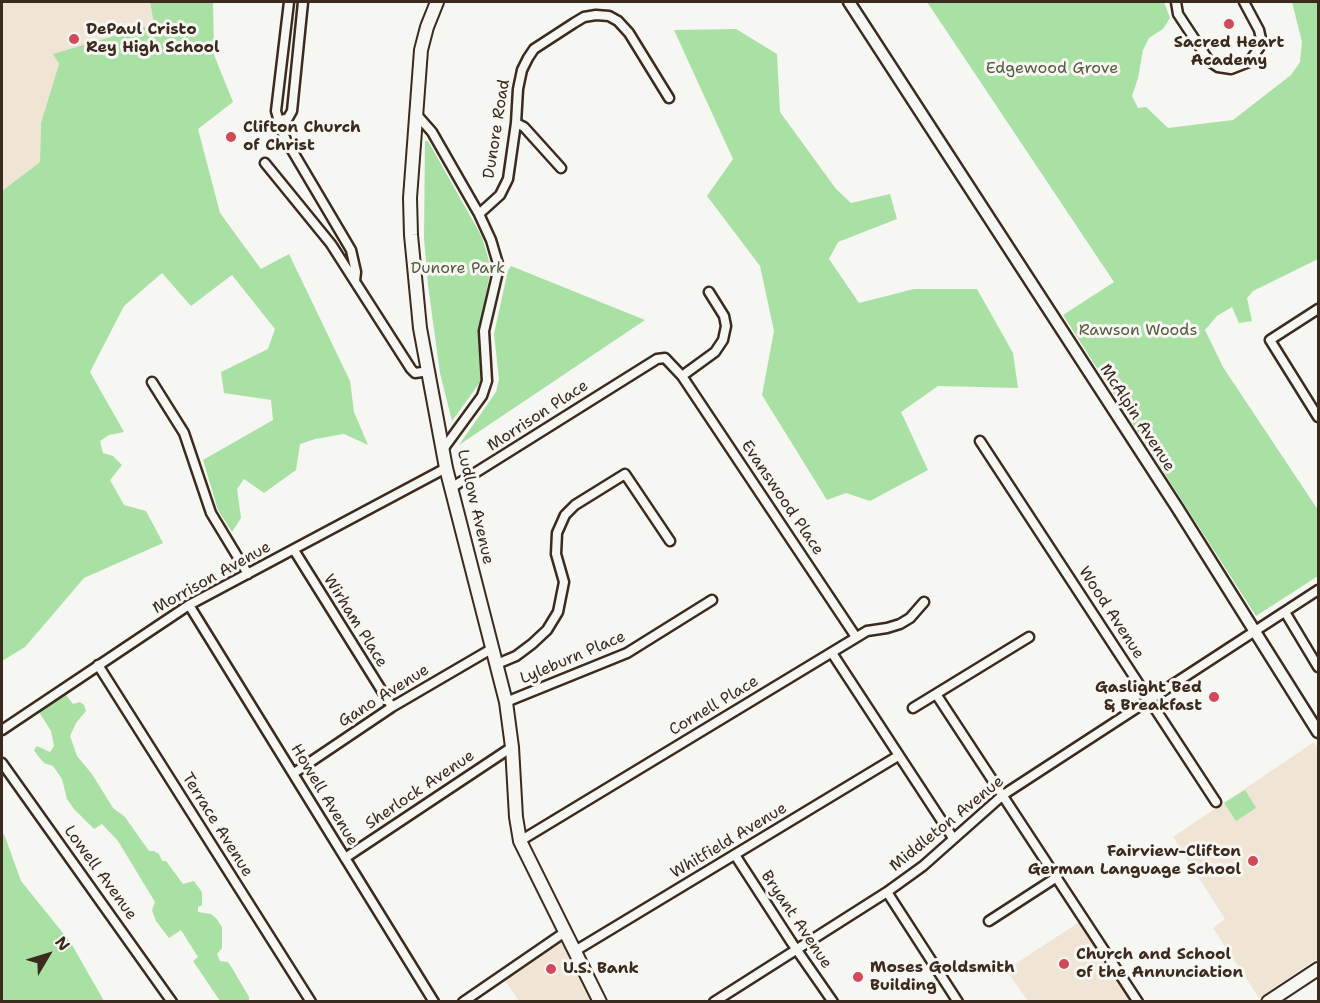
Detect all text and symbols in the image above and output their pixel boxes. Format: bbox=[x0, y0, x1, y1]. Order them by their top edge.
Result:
marker: Sacred Heart Academy bbox=[1222, 17, 1236, 31]
place label: DePaul Cristo Rey High School bbox=[86, 20, 220, 58]
marker: DePaul Cristo Rey High School bbox=[67, 32, 81, 46]
place label: Sacred Heart Academy bbox=[1174, 33, 1284, 71]
park label: Edgewood Grove bbox=[986, 59, 1118, 79]
street label: Dunore Road bbox=[480, 78, 514, 180]
place label: Clifton Church of Christ bbox=[243, 118, 361, 156]
marker: Clifton Church of Christ bbox=[224, 130, 238, 144]
park label: Dunore Park bbox=[411, 259, 505, 279]
park label: Rawson Woods bbox=[1079, 321, 1197, 341]
street label: McAlpin Avenue bbox=[1095, 361, 1179, 475]
street label: Morrison Place bbox=[484, 376, 592, 456]
street label: Evanswood Place bbox=[737, 437, 827, 559]
street label: Ludlow Avenue bbox=[452, 448, 498, 566]
street label: Morrison Avenue bbox=[150, 538, 274, 618]
street label: Wood Avenue bbox=[1074, 563, 1148, 663]
street label: Wirham Place bbox=[319, 571, 391, 671]
street label: Lyleburn Place bbox=[517, 627, 629, 689]
street label: Gano Avenue bbox=[335, 660, 433, 732]
street label: Cornell Place bbox=[666, 672, 762, 740]
place label: Gaslight Bed & Breakfast bbox=[1095, 678, 1202, 716]
marker: Gaslight Bed & Breakfast bbox=[1207, 690, 1221, 704]
street label: Howell Avenue bbox=[286, 741, 362, 849]
street label: Sherlock Avenue bbox=[362, 746, 478, 834]
street label: Terrace Avenue bbox=[177, 770, 257, 880]
street label: Middleton Avenue bbox=[886, 772, 1008, 876]
street label: Whitfield Avenue bbox=[668, 799, 790, 883]
street label: Lowell Avenue bbox=[59, 822, 141, 924]
place label: Fairview-Clifton German Language School bbox=[1028, 842, 1241, 880]
marker: Fairview-Clifton German Language School bbox=[1246, 854, 1260, 868]
street label: Bryant Avenue bbox=[756, 867, 836, 973]
north arrow bbox=[18, 925, 78, 985]
text: N bbox=[50, 932, 75, 955]
place label: Church and School of the Annunciation bbox=[1076, 945, 1243, 983]
marker: Church and School of the Annunciation bbox=[1057, 957, 1071, 971]
place label: Moses Goldsmith Building bbox=[870, 958, 1015, 996]
place label: U.S. Bank bbox=[563, 959, 639, 979]
marker: U.S. Bank bbox=[544, 962, 558, 976]
marker: Moses Goldsmith Building bbox=[851, 970, 865, 984]

